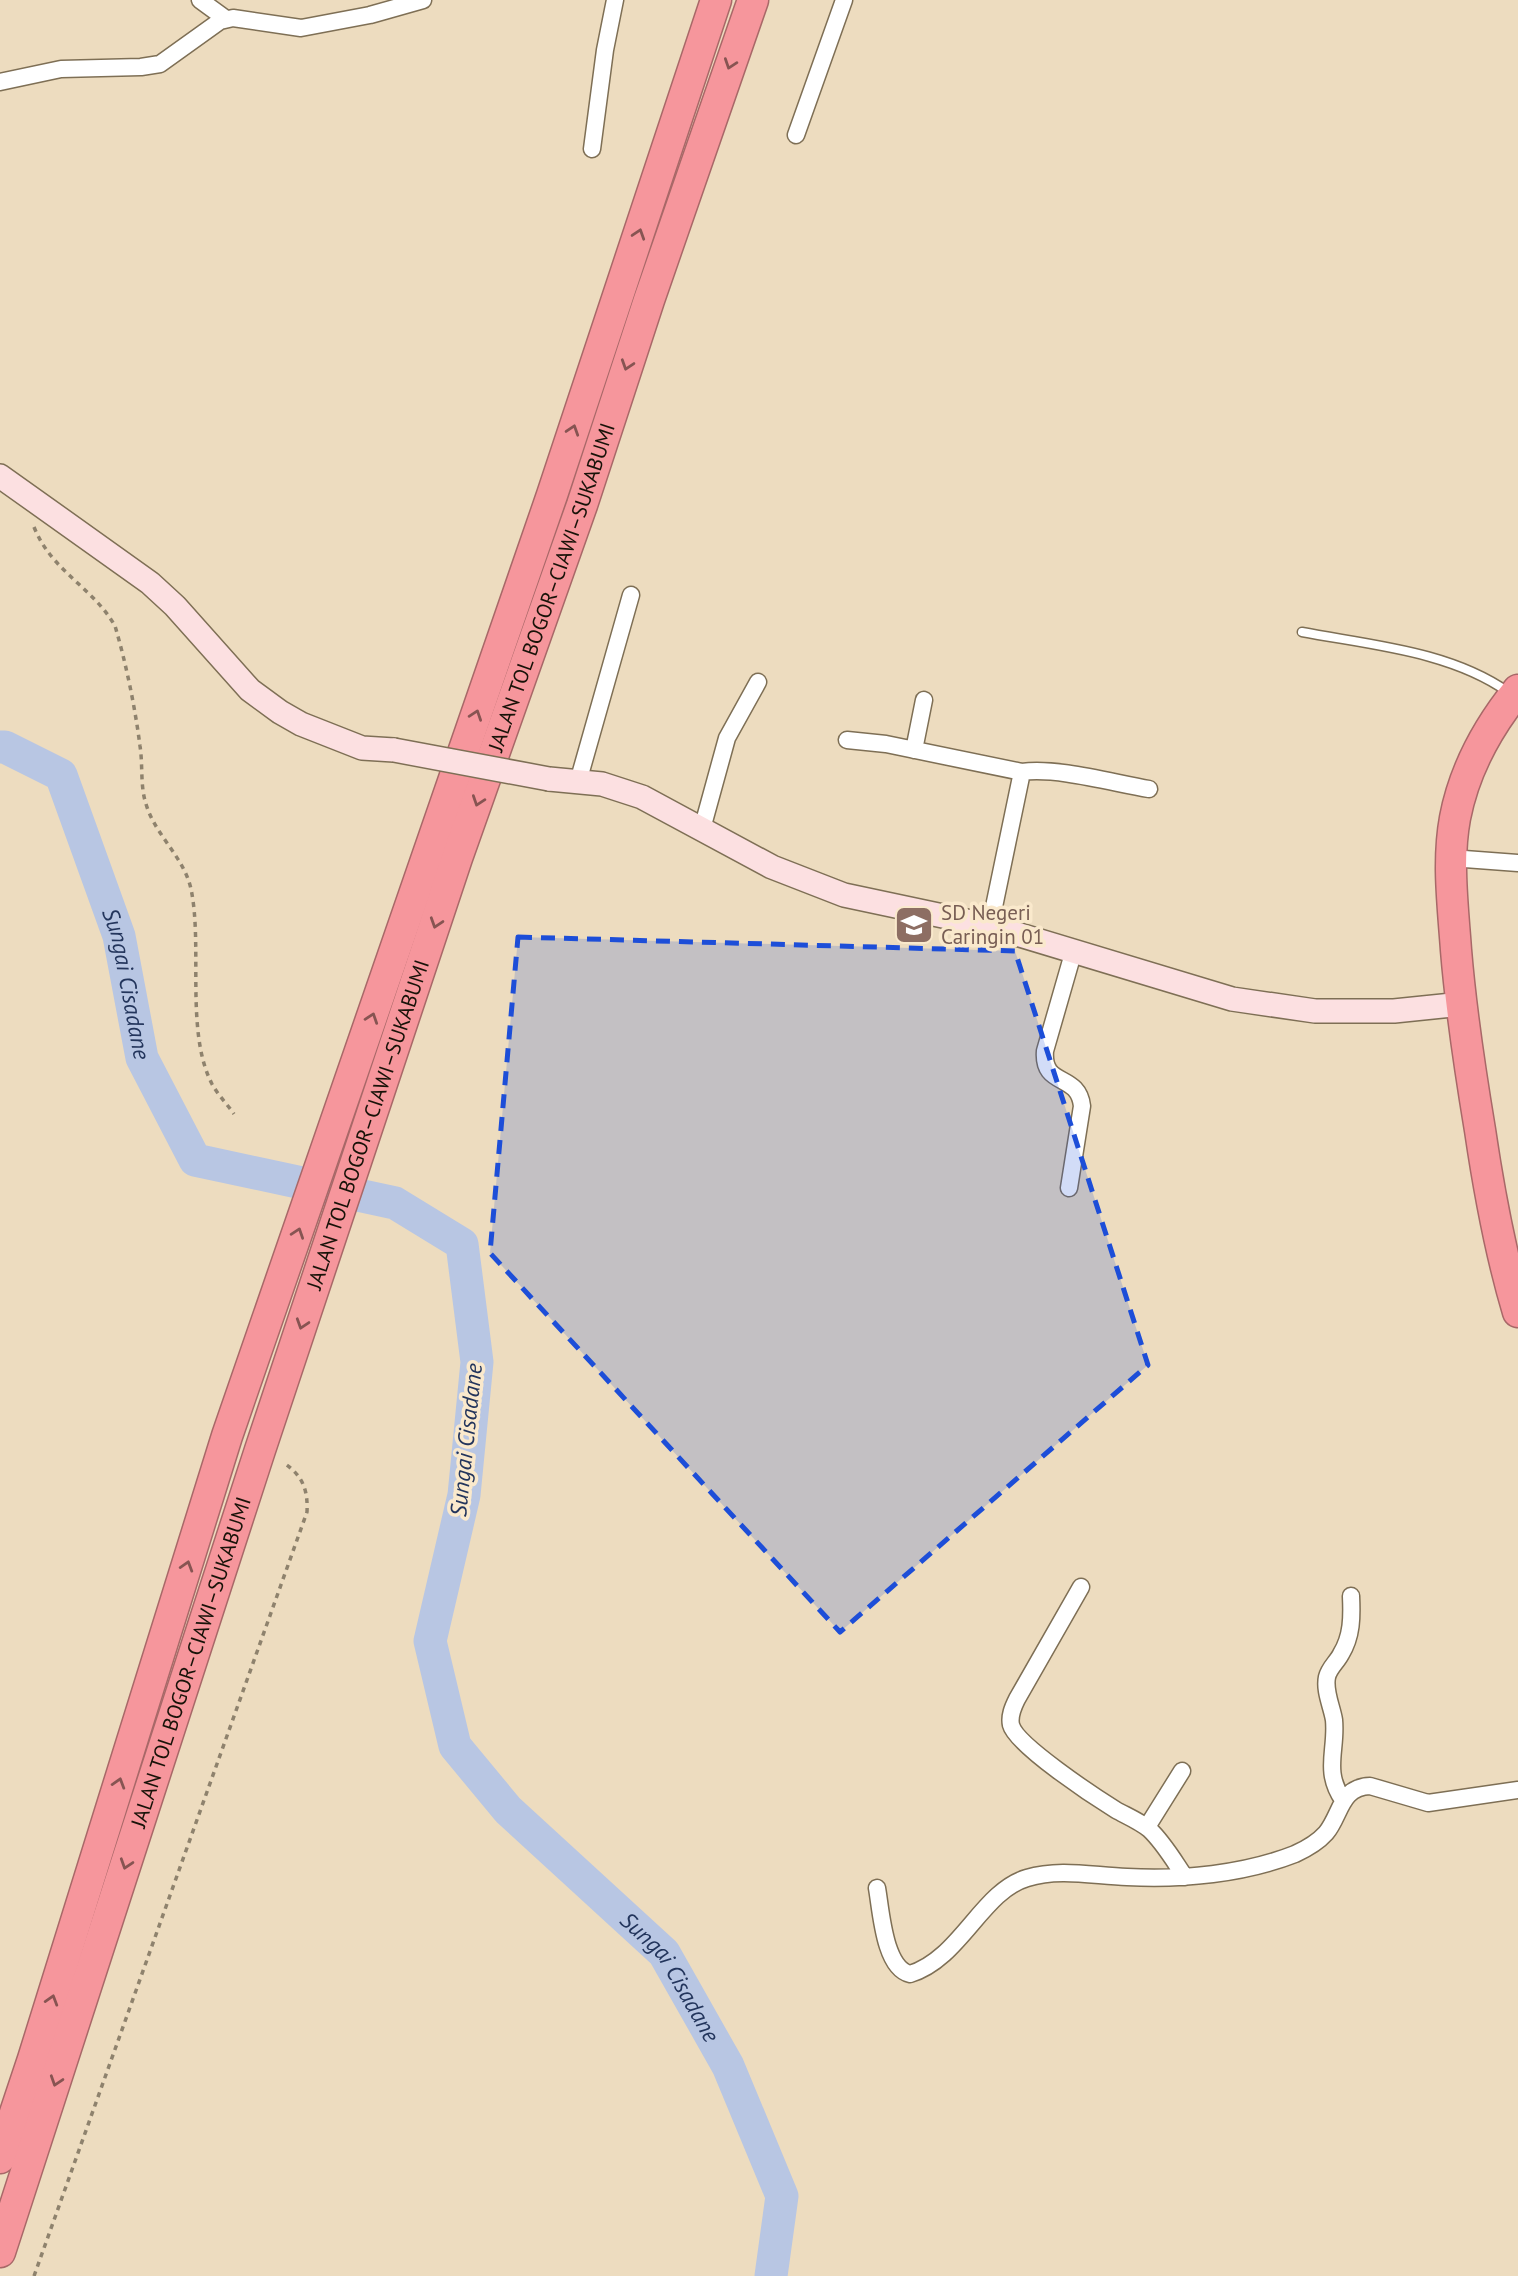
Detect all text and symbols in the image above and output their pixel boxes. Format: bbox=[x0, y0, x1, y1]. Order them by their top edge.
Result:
one-way arrow bbox=[724, 58, 738, 70]
one-way arrow bbox=[630, 228, 645, 240]
one-way arrow bbox=[621, 358, 636, 370]
street label: JALAN TOL BOGOR–CIAWI–SUKABUMI bbox=[481, 419, 621, 756]
one-way arrow bbox=[565, 425, 579, 437]
one-way arrow bbox=[468, 709, 482, 721]
one-way arrow bbox=[472, 794, 486, 806]
place label: SD Negeri Caringin 01 bbox=[941, 899, 1044, 950]
water label: Sungai Cisadane bbox=[96, 904, 157, 1062]
school or university icon: SD Negeri Caringin 01 bbox=[893, 904, 935, 946]
one-way arrow bbox=[430, 916, 444, 928]
street label: JALAN TOL BOGOR–CIAWI–SUKABUMI bbox=[300, 956, 435, 1294]
one-way arrow bbox=[364, 1012, 378, 1024]
one-way arrow bbox=[290, 1227, 304, 1239]
one-way arrow bbox=[296, 1318, 310, 1330]
water label: Sungai Cisadane bbox=[443, 1361, 488, 1518]
street label: JALAN TOL BOGOR–CIAWI–SUKABUMI bbox=[124, 1493, 257, 1832]
one-way arrow bbox=[178, 1560, 193, 1572]
one-way arrow bbox=[111, 1777, 126, 1789]
one-way arrow bbox=[120, 1858, 135, 1870]
water label: Sungai Cisadane bbox=[615, 1905, 727, 2047]
one-way arrow bbox=[43, 1994, 58, 2006]
one-way arrow bbox=[50, 2074, 65, 2086]

